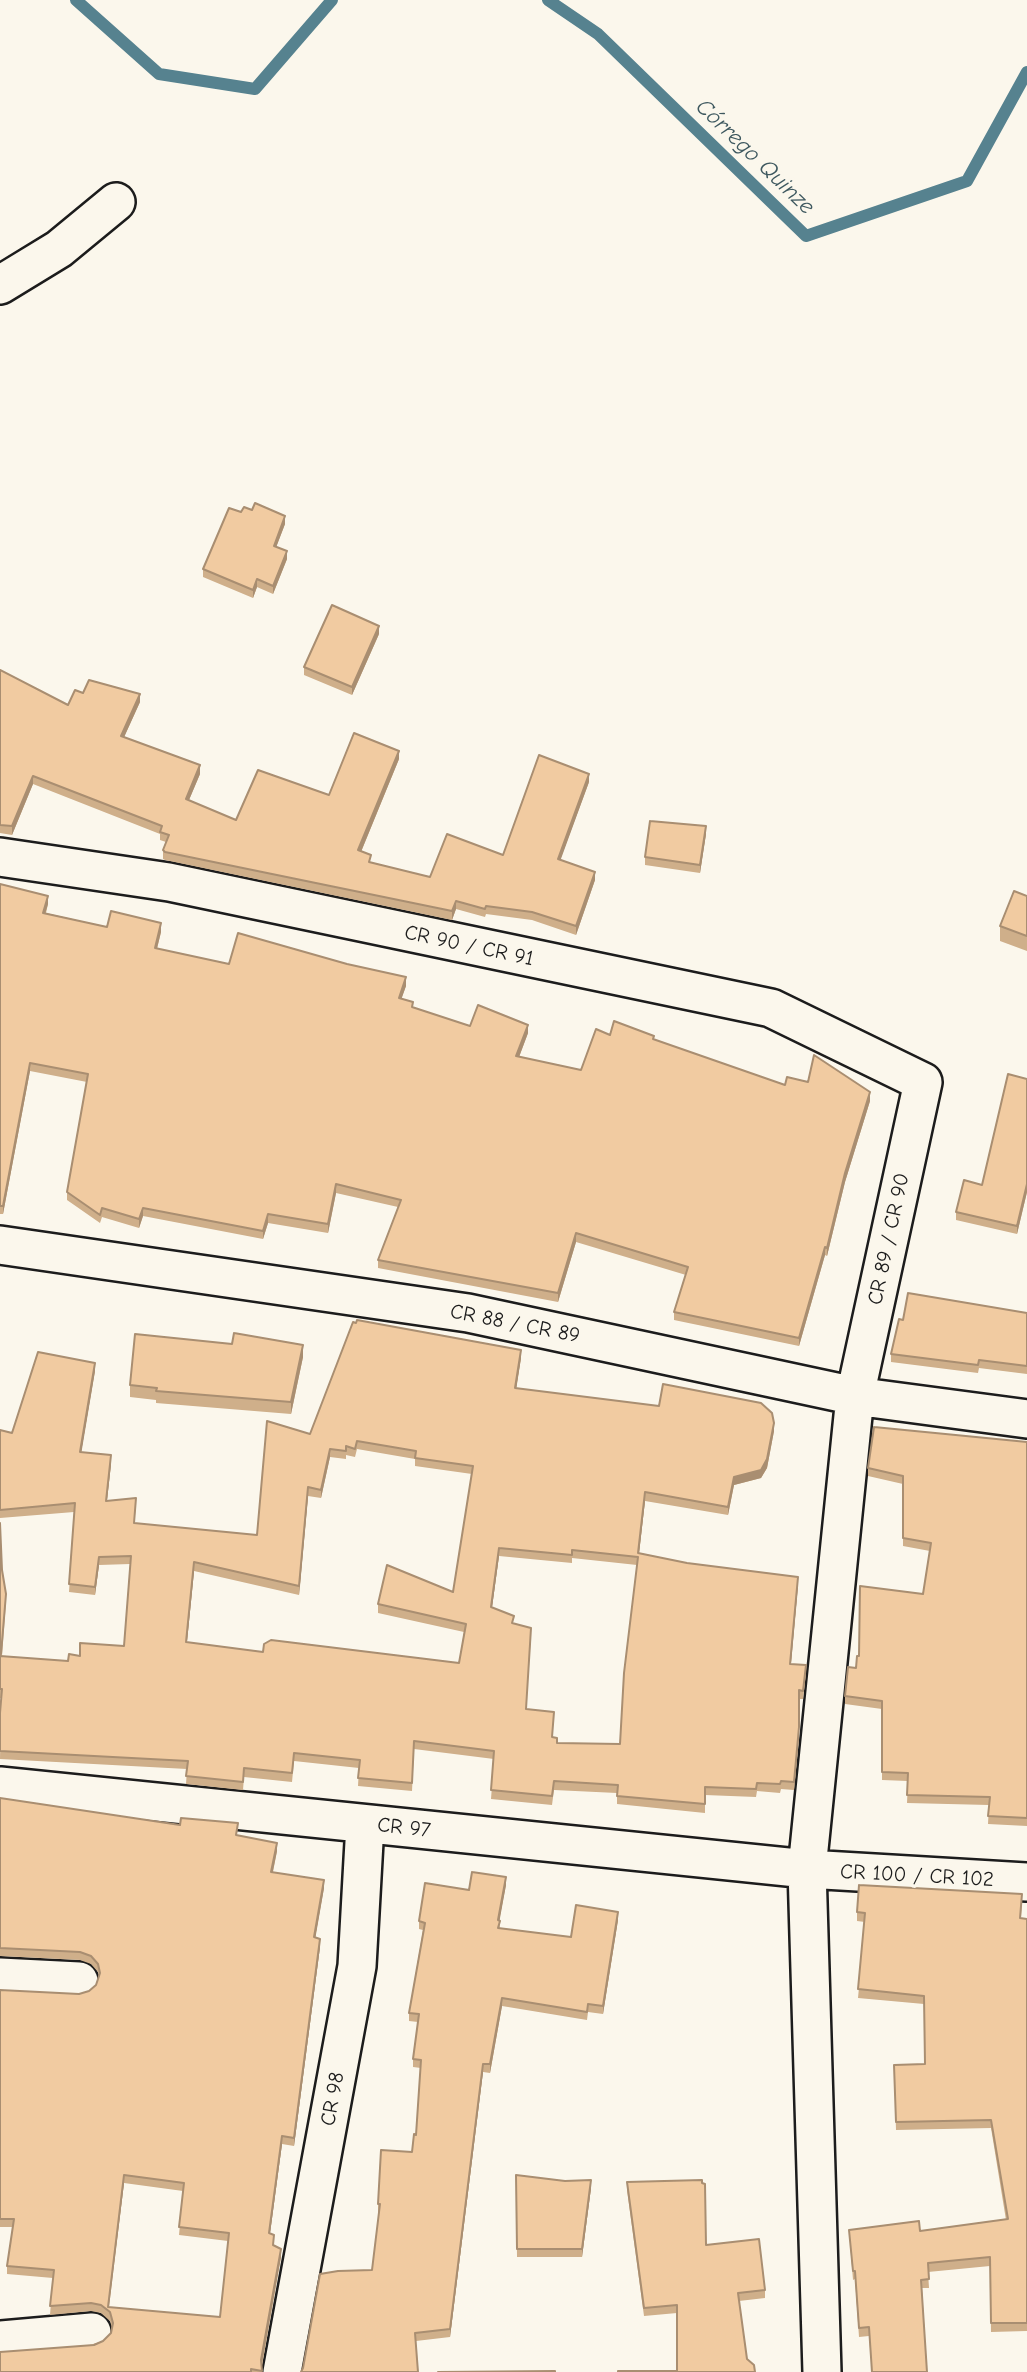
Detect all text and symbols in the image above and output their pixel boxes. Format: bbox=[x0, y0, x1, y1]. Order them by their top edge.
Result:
water label: Córrego Quinze bbox=[690, 93, 820, 221]
street label: CR 90 / CR 91 bbox=[402, 920, 536, 972]
street label: CR 89 / CR 90 bbox=[863, 1171, 915, 1307]
street label: CR 88 / CR 89 bbox=[448, 1299, 582, 1349]
street label: CR 97 bbox=[376, 1813, 432, 1843]
street label: CR 100 / CR 102 bbox=[839, 1859, 995, 1893]
street label: CR 98 bbox=[316, 2070, 350, 2128]

